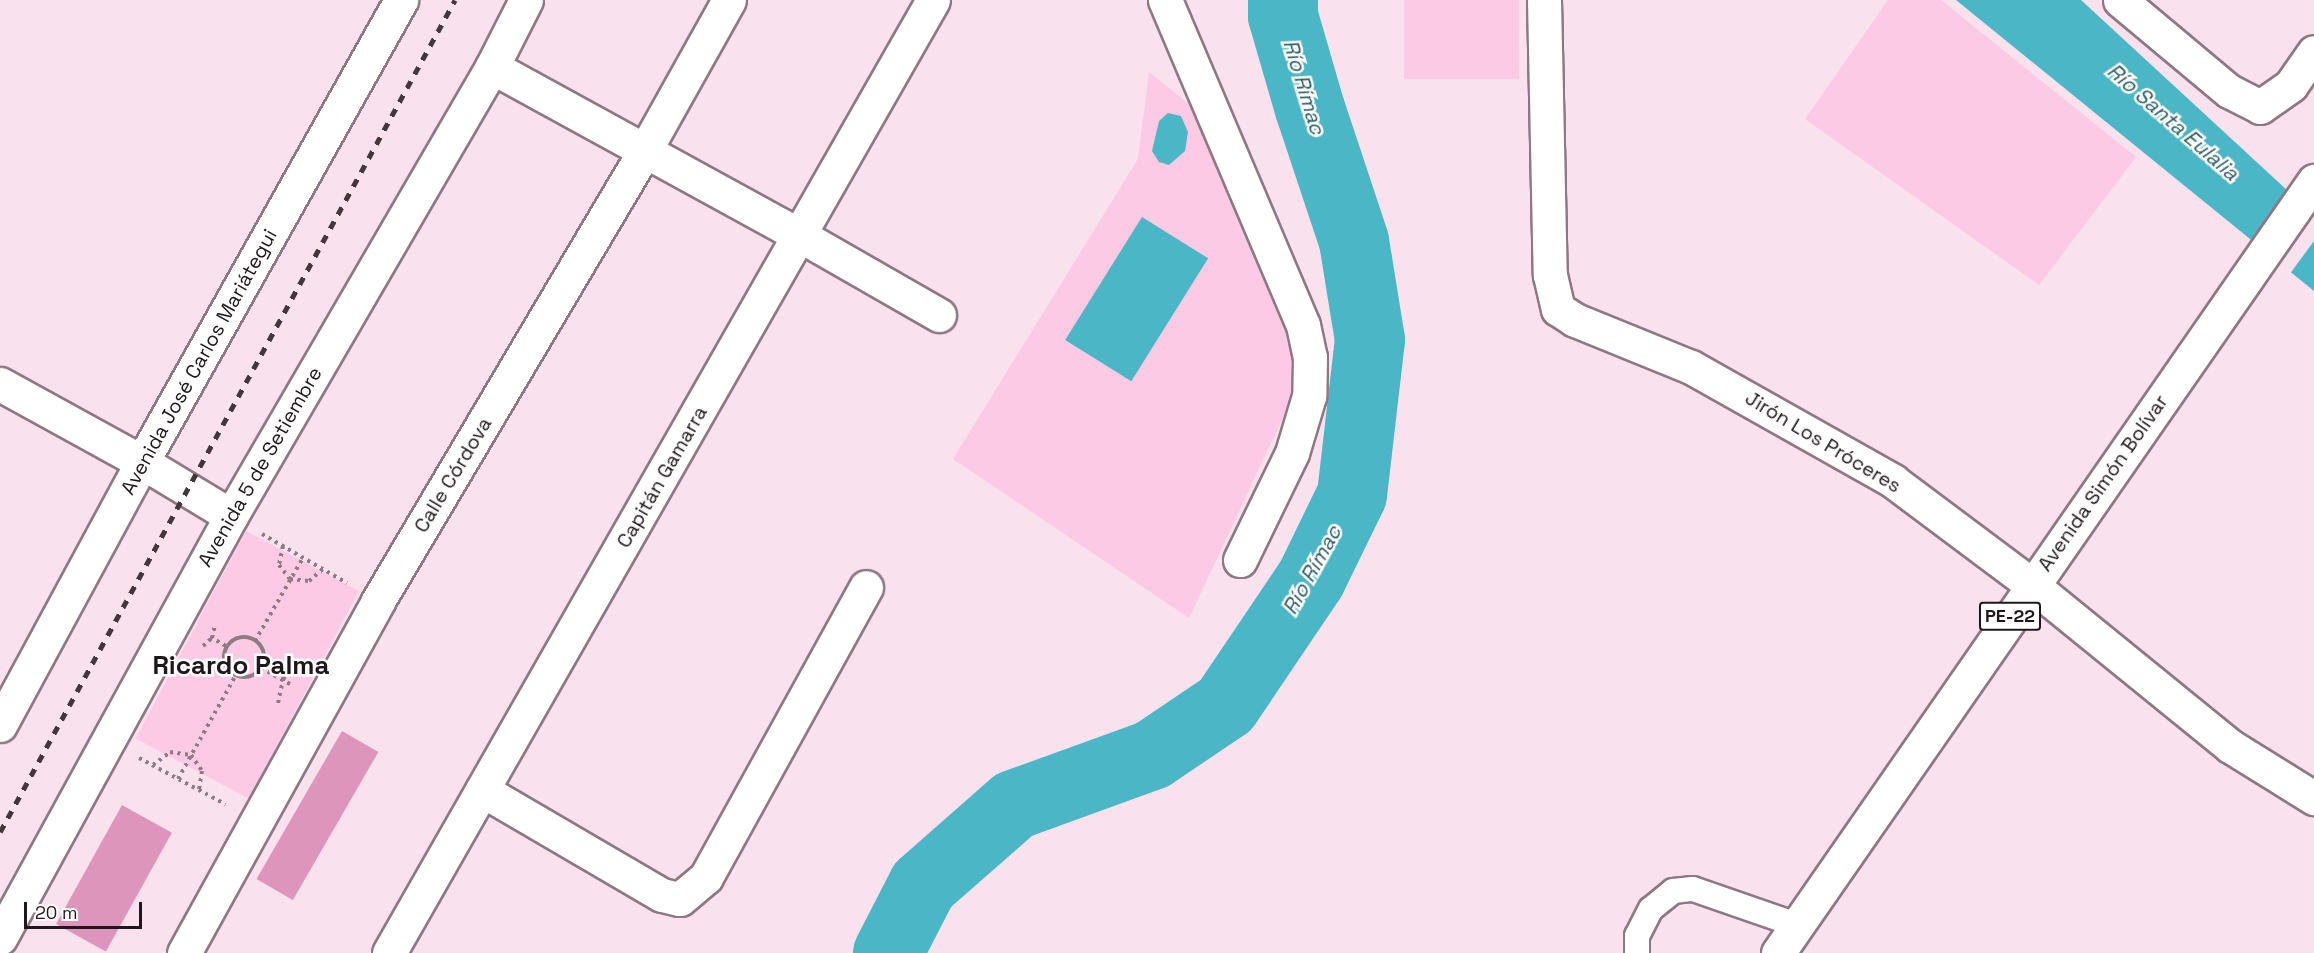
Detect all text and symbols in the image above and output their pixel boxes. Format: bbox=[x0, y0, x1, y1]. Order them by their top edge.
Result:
water label: Río Rímac bbox=[1278, 37, 1330, 137]
water label: Río Santa Eulalia bbox=[2102, 58, 2244, 186]
street label: Avenida José Carlos Mariátegui bbox=[116, 225, 282, 499]
street label: Avenida 5 de Setiembre bbox=[193, 363, 327, 571]
street label: Jirón Los Próceres bbox=[1741, 386, 1905, 498]
street label: Avenida Simón Bolívar bbox=[2033, 390, 2173, 576]
street label: Capitán Gamarra bbox=[612, 402, 712, 552]
street label: Calle Córdova bbox=[409, 413, 497, 537]
water label: Río Rímac bbox=[1277, 521, 1347, 619]
road number: PE-22 bbox=[1978, 601, 2042, 631]
district label: Ricardo Palma bbox=[152, 650, 330, 682]
scale bar bbox=[27, 890, 146, 928]
text: 20 m bbox=[35, 901, 78, 924]

